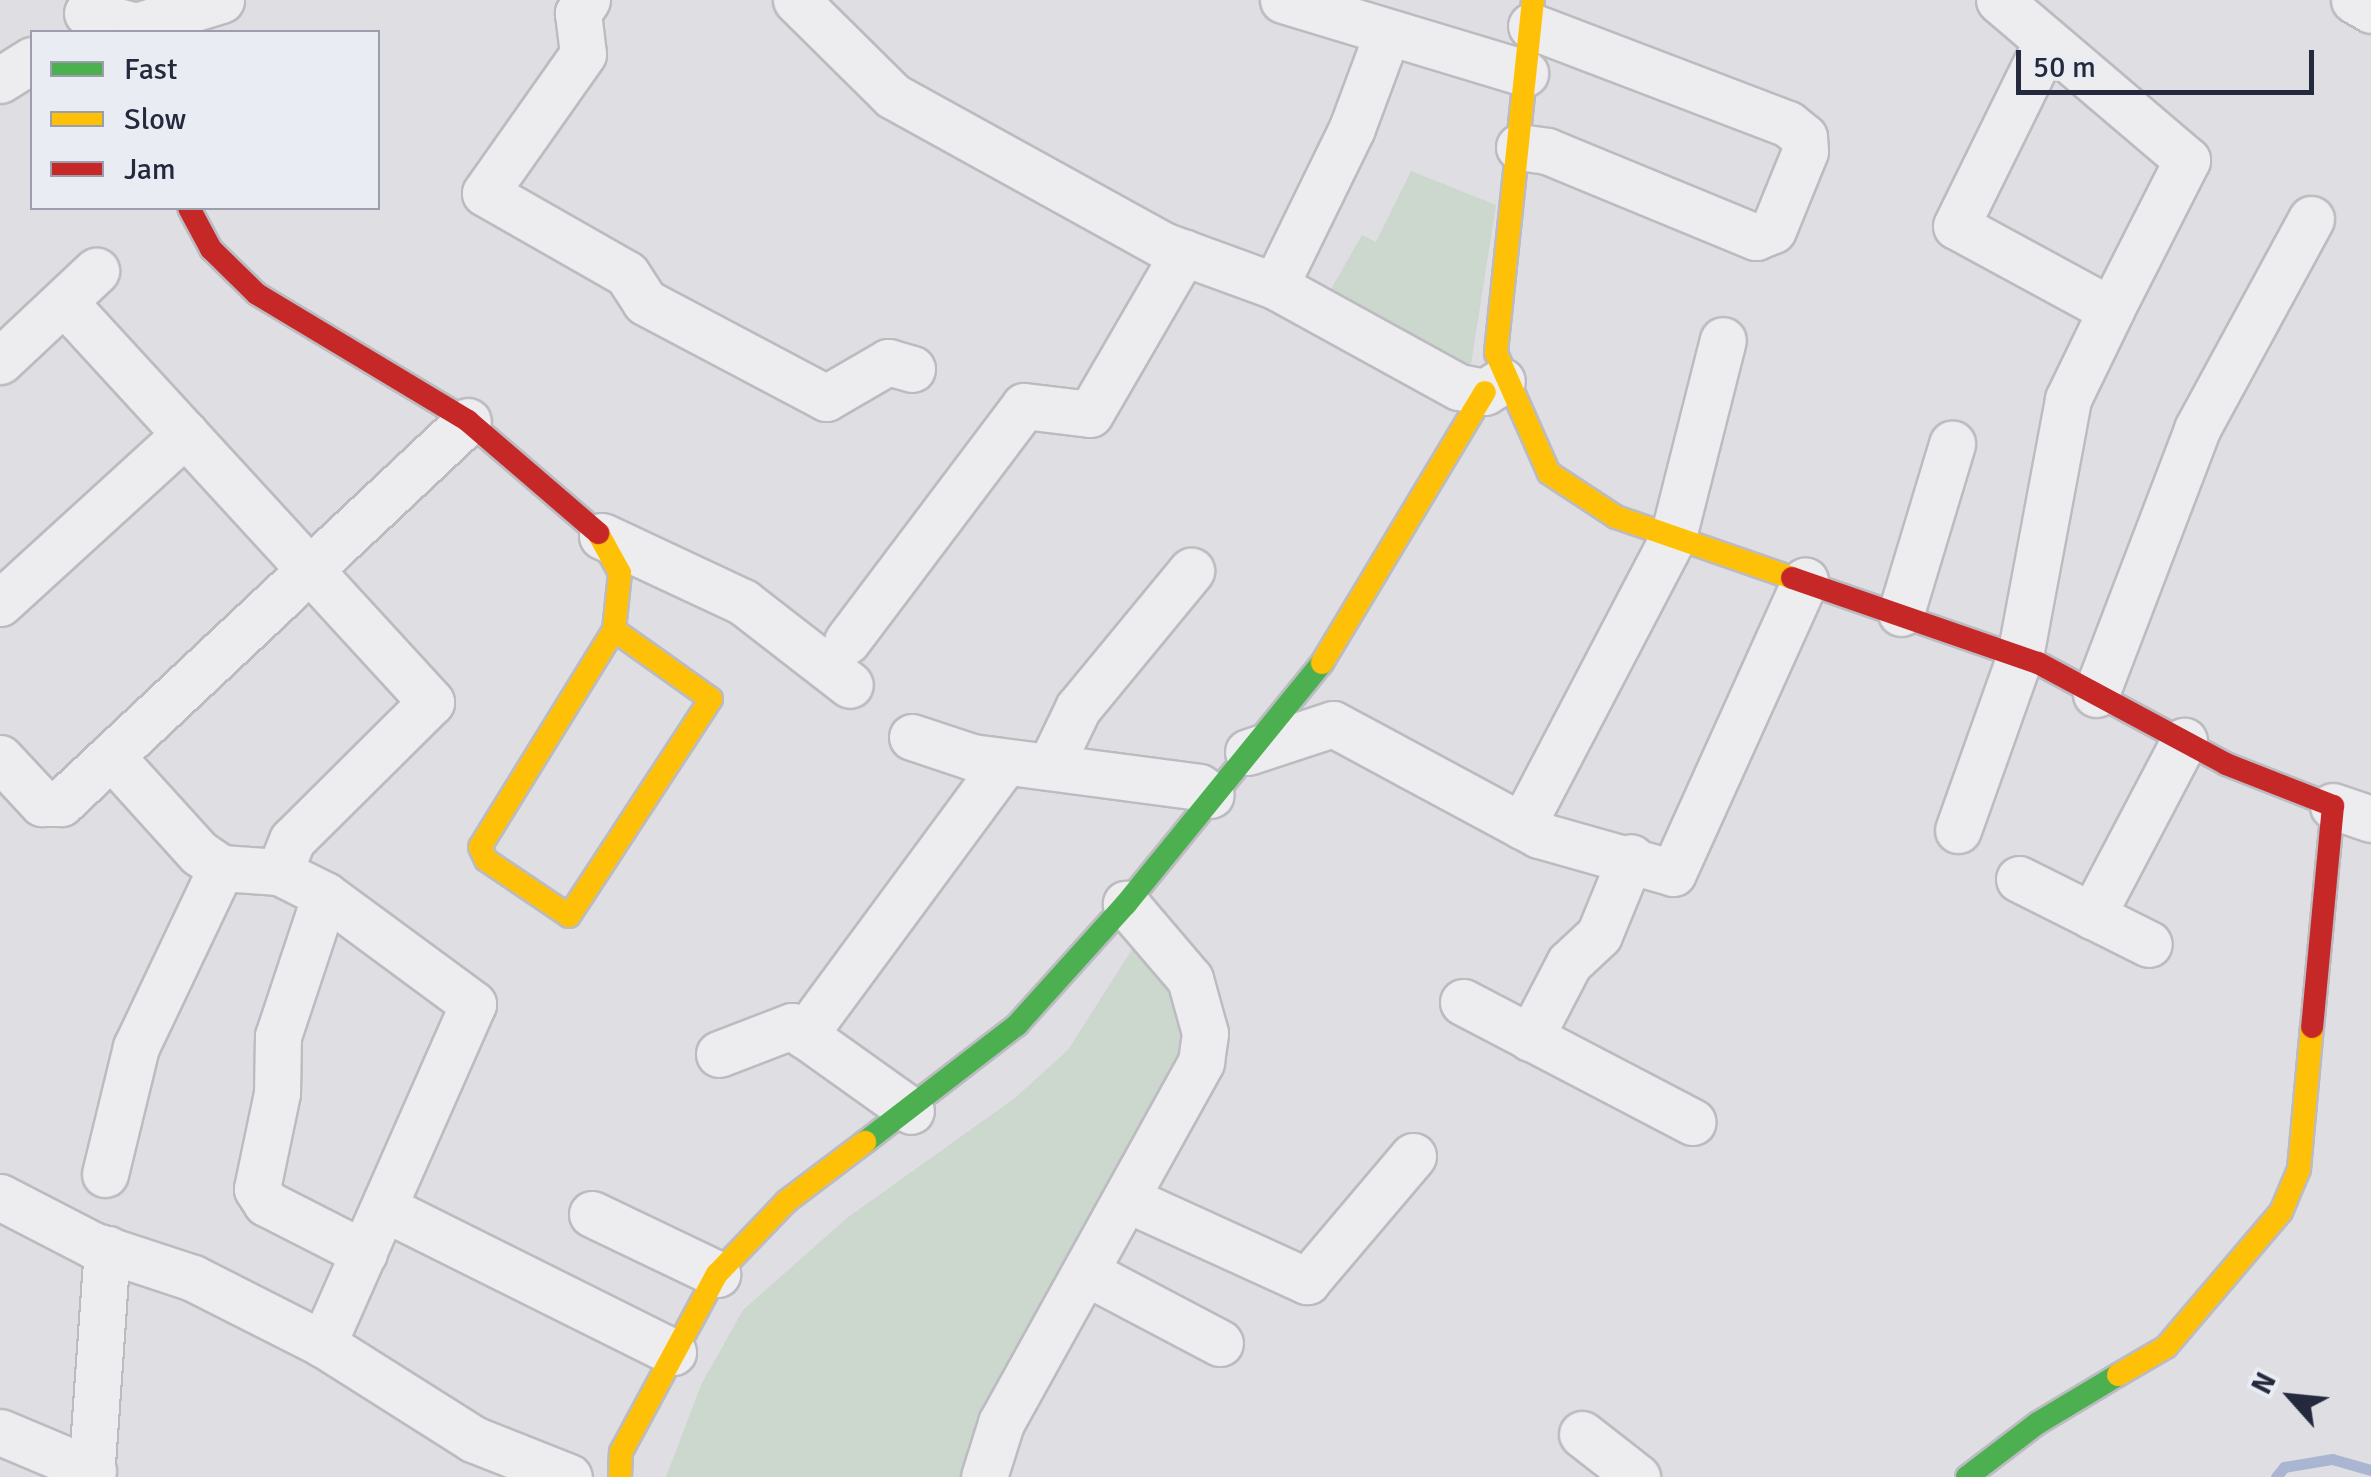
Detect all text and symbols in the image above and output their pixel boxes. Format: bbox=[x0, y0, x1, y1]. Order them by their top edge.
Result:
legend bbox=[30, 30, 380, 210]
scale bar bbox=[2021, 30, 2318, 92]
text: 50 m bbox=[2033, 49, 2096, 86]
text: Fast bbox=[124, 51, 177, 88]
text: Slow bbox=[124, 101, 186, 138]
text: Jam bbox=[124, 151, 176, 188]
north arrow bbox=[2241, 1347, 2341, 1447]
text: N bbox=[2245, 1367, 2284, 1400]

